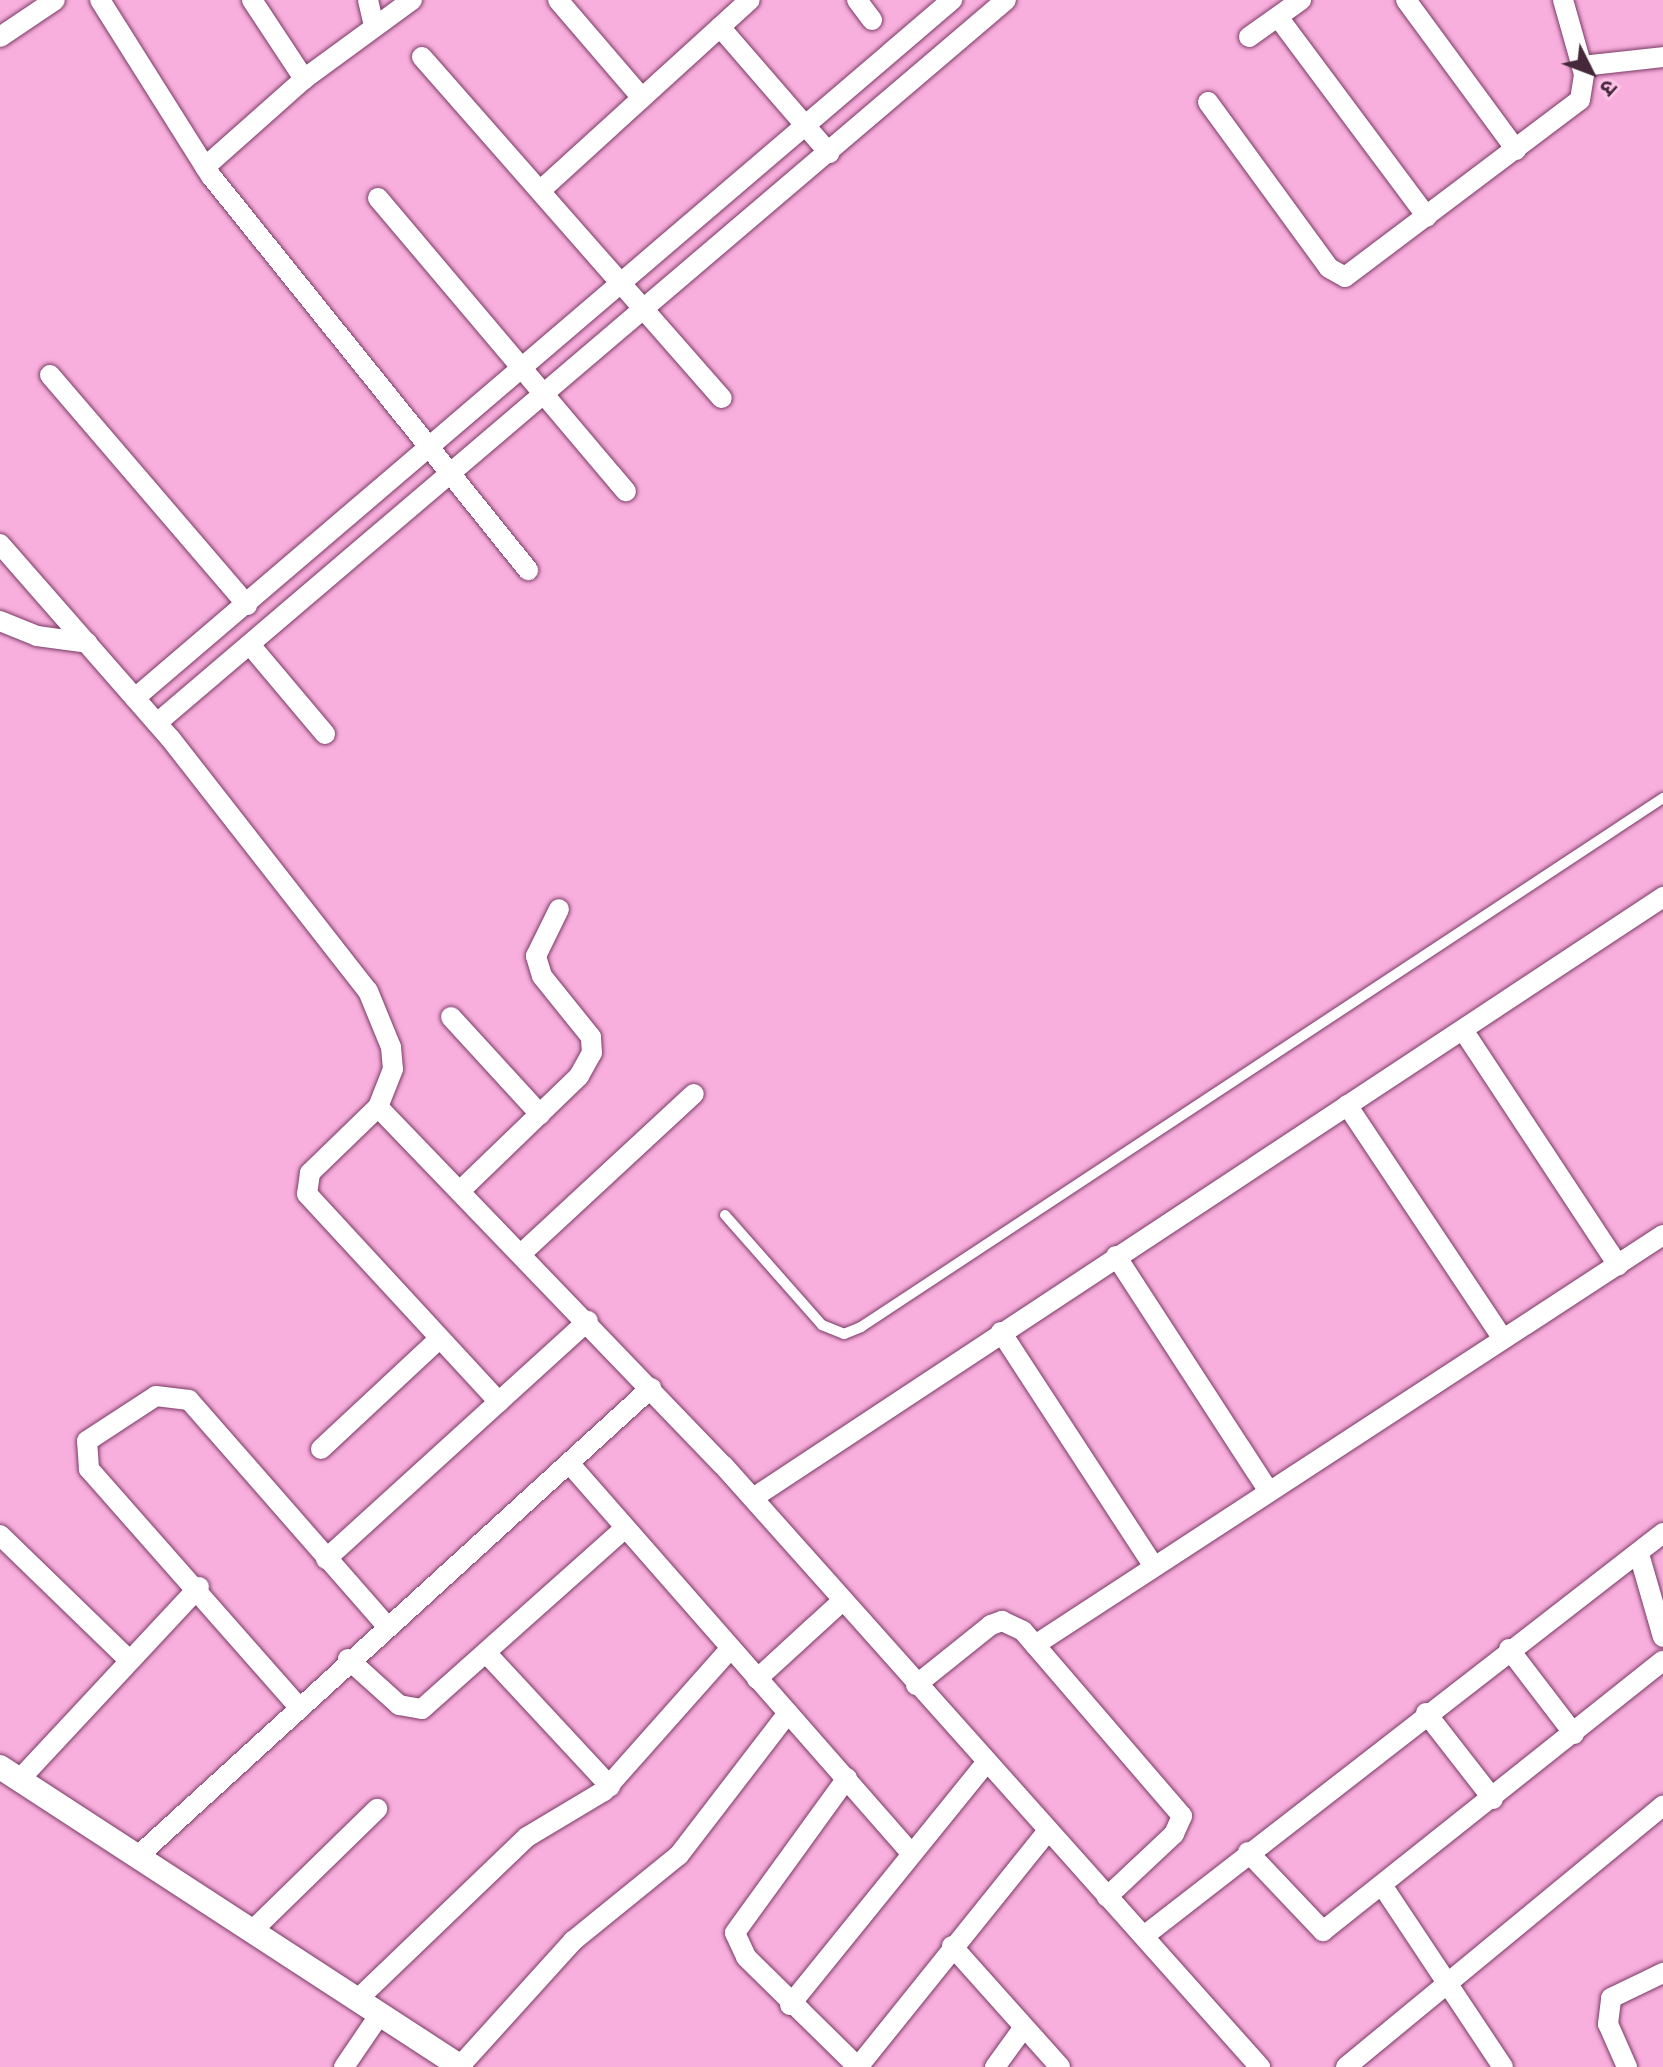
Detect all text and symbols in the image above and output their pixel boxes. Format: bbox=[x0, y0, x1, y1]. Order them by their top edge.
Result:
north arrow bbox=[1551, 32, 1631, 112]
text: उ bbox=[1594, 74, 1624, 102]

